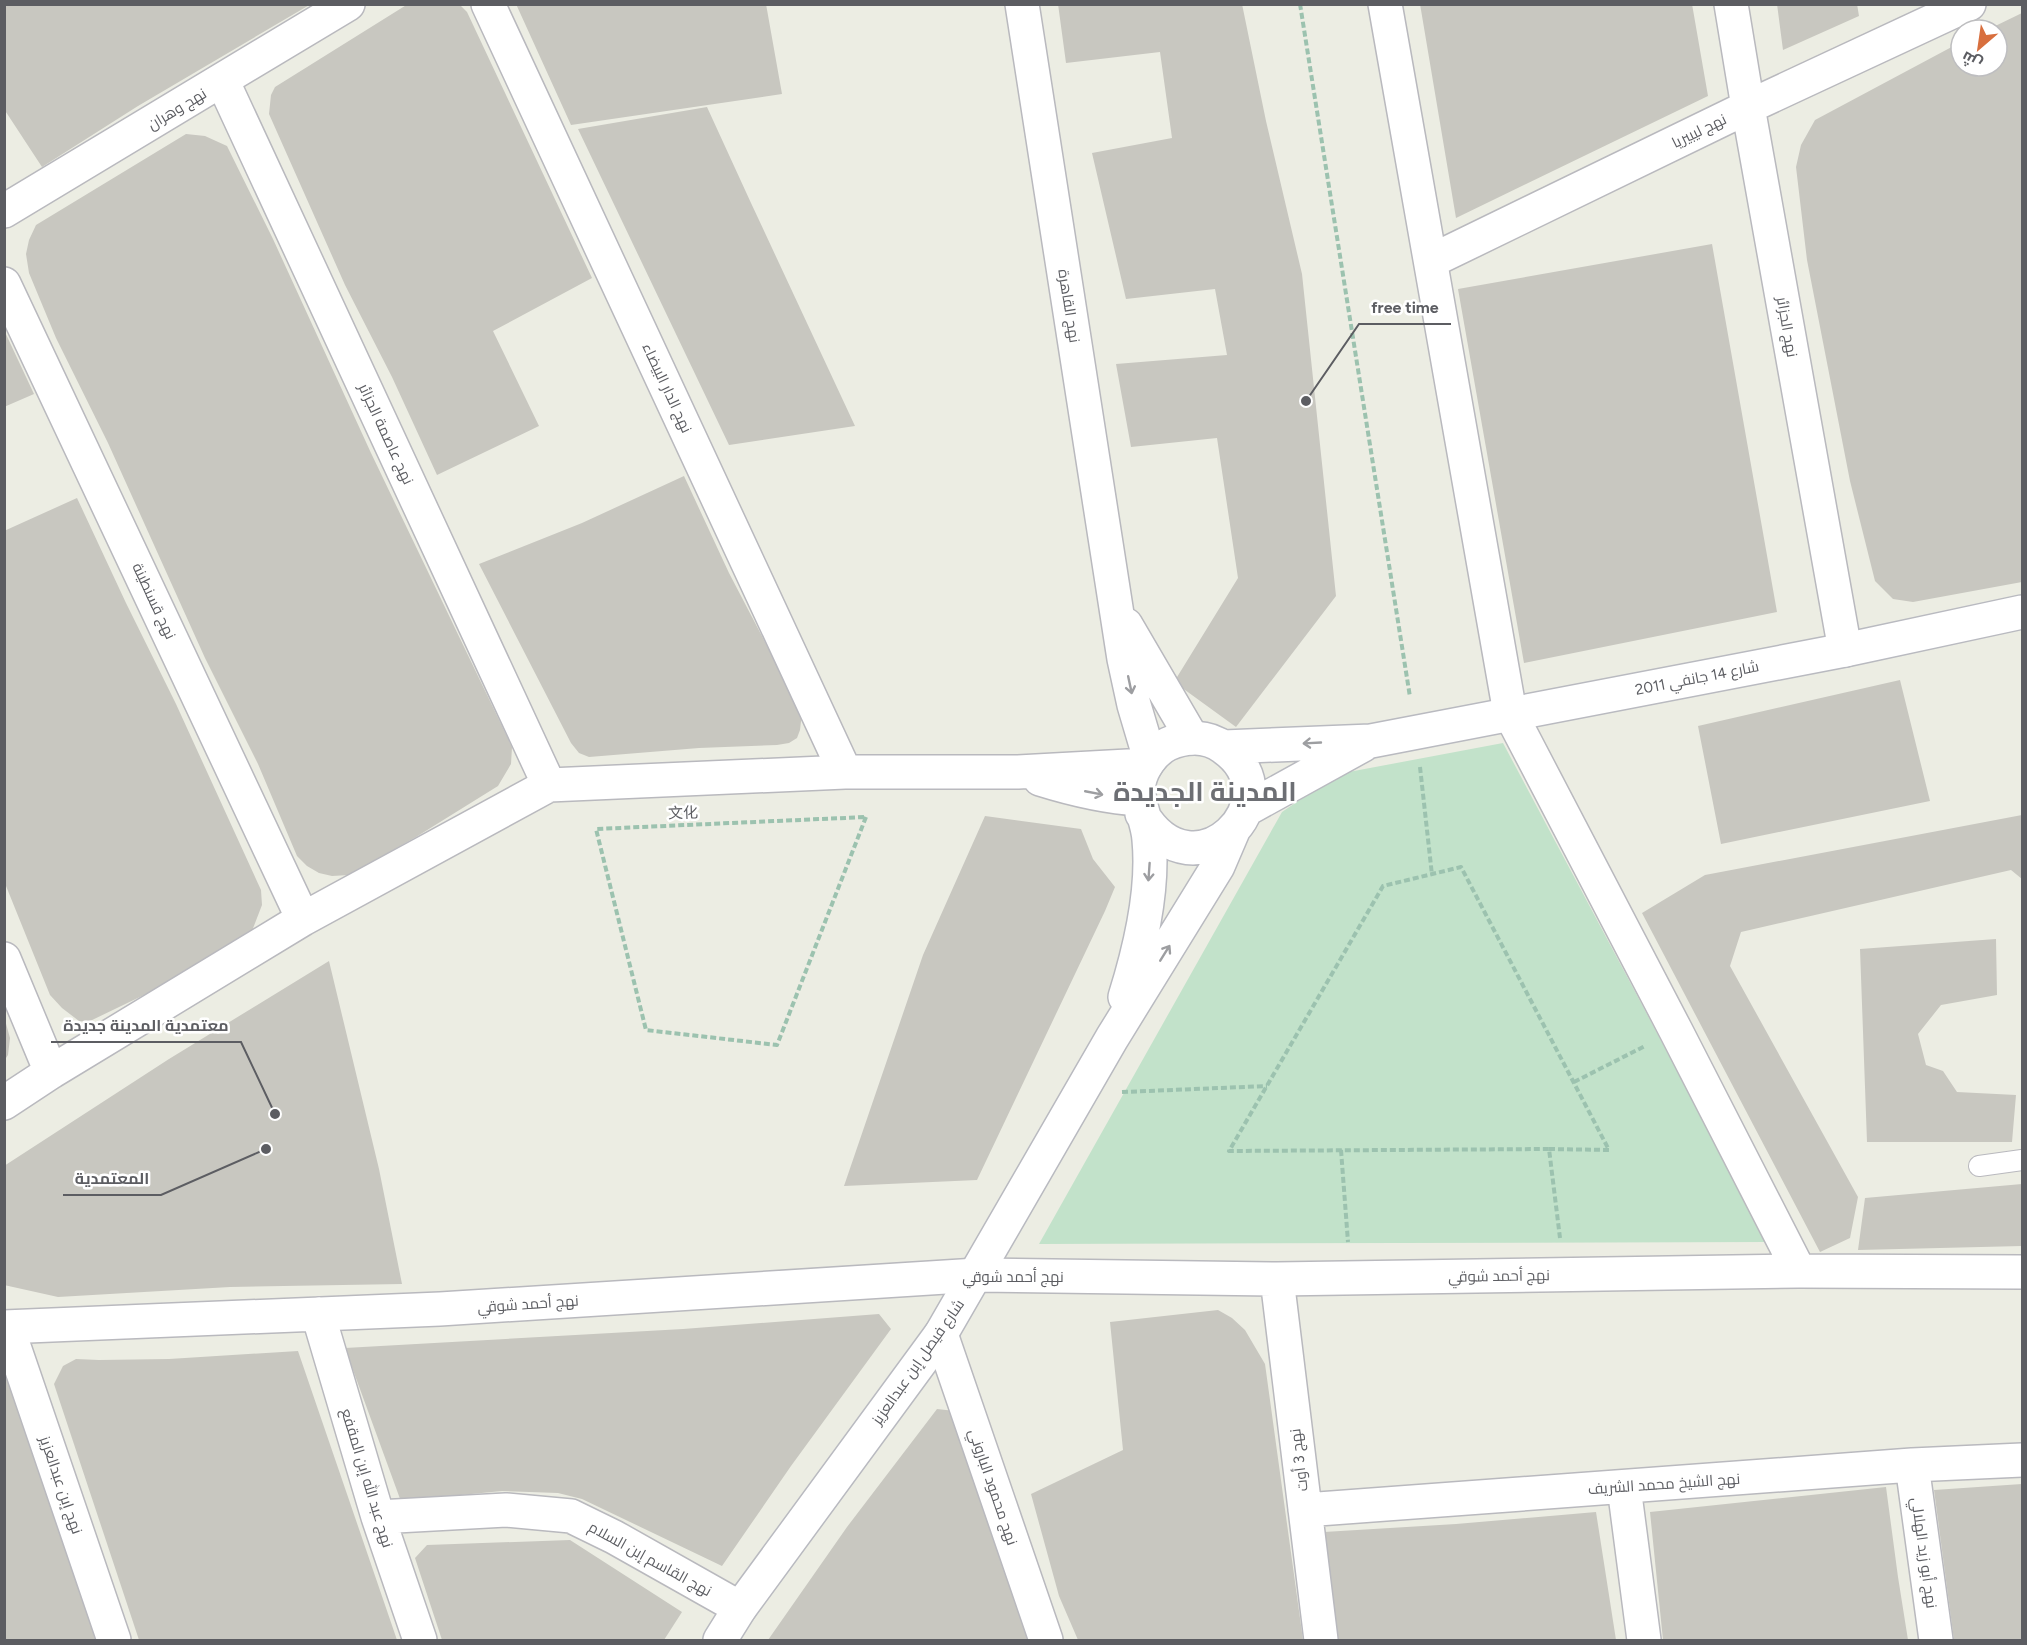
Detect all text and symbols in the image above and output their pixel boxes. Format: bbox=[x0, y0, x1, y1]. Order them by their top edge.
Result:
north arrow bbox=[1949, 18, 2009, 78]
text: ش bbox=[1958, 47, 1986, 74]
street label: نهج وهران bbox=[144, 84, 211, 135]
street label: نهج ليبيريا bbox=[1669, 110, 1730, 154]
street label: نهج القاهرة bbox=[1052, 268, 1084, 344]
callout: free time bbox=[1359, 290, 1451, 324]
street label: نهج الجزائر bbox=[1771, 294, 1801, 359]
text: free time bbox=[1371, 298, 1439, 317]
street label: نهج الدار البيضاء bbox=[636, 340, 696, 437]
street label: نهج عاصمة الجزائر bbox=[352, 380, 417, 488]
street label: نهج قسنطينة bbox=[127, 560, 180, 643]
street label: شارع 14 جانفي 2011 bbox=[1634, 657, 1761, 702]
one-way arrow bbox=[1125, 675, 1136, 694]
one-way arrow bbox=[1303, 738, 1323, 749]
district label: المدينة الجديدة bbox=[1113, 775, 1297, 808]
one-way arrow bbox=[1084, 788, 1104, 799]
street label: 文化 bbox=[668, 803, 698, 823]
one-way arrow bbox=[1143, 861, 1154, 881]
one-way arrow bbox=[1158, 944, 1171, 961]
callout: معتمدية المدينة جديدة bbox=[51, 1008, 241, 1042]
text: معتمدية المدينة جديدة bbox=[63, 1016, 229, 1035]
callout: المعتمدية bbox=[63, 1161, 161, 1195]
text: المعتمدية bbox=[75, 1169, 149, 1188]
street label: نهج أحمد شوقي bbox=[1448, 1265, 1550, 1289]
street label: نهج أحمد شوقي bbox=[962, 1267, 1064, 1289]
street label: نهج أحمد شوقي bbox=[477, 1290, 580, 1320]
street label: شارع فيصل إبن عبدالعزيز bbox=[867, 1296, 970, 1430]
street label: نهج عبد الله إبن المقفع bbox=[335, 1406, 398, 1550]
street label: نهج محمود الباروني bbox=[962, 1426, 1021, 1549]
street label: نهج 3 أوت bbox=[1285, 1427, 1314, 1492]
street label: نهج إبن عبدالعزيز bbox=[34, 1433, 86, 1537]
street label: نهج الشيخ محمد الشريف bbox=[1587, 1470, 1741, 1500]
street label: نهج أبو زيد الهلالي bbox=[1904, 1496, 1942, 1610]
street label: نهج القاسم إبن السلام bbox=[584, 1518, 715, 1602]

